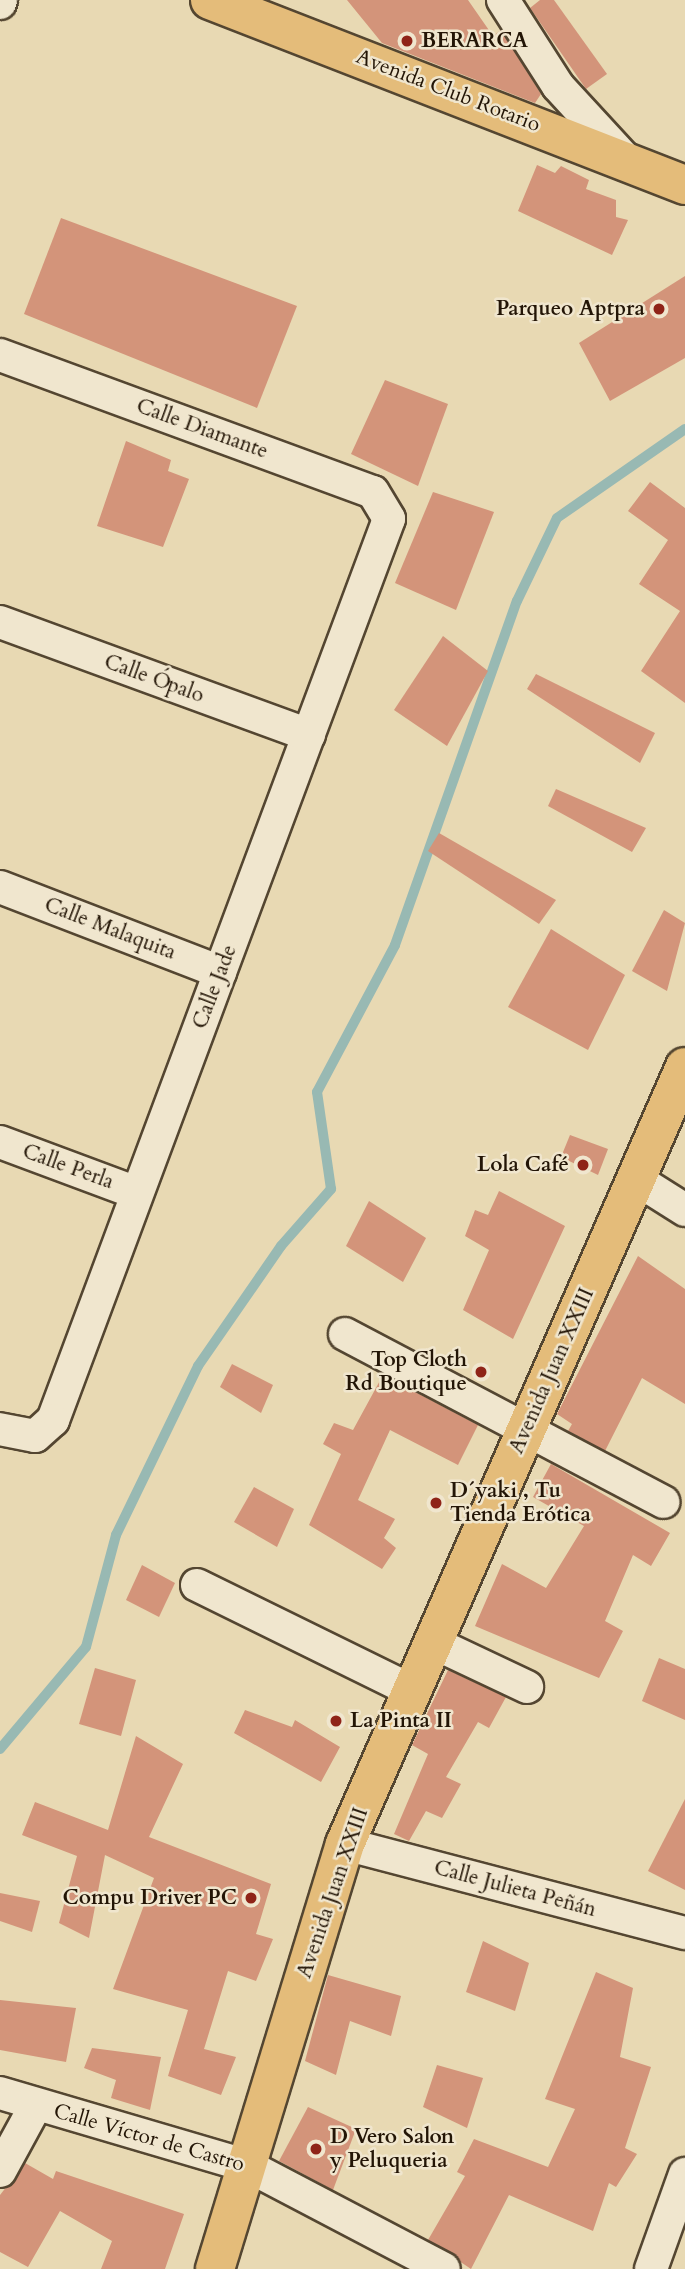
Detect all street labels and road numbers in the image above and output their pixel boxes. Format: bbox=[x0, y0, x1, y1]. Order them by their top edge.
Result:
street label: Avenida Club Rotario bbox=[352, 44, 544, 138]
street label: Calle Diamante bbox=[133, 394, 271, 464]
street label: Calle Ópalo bbox=[101, 649, 207, 709]
street label: Calle Malaquita bbox=[41, 892, 179, 966]
street label: Calle Jade bbox=[187, 941, 243, 1033]
street label: Calle Perla bbox=[19, 1139, 117, 1195]
street label: Avenida Juan XXIII bbox=[504, 1284, 600, 1458]
street label: Avenida Juan XXIII bbox=[292, 1804, 374, 1982]
street label: Calle Julieta Peñán bbox=[431, 1855, 599, 1923]
street label: Calle Víctor de Castro bbox=[51, 2099, 247, 2177]

